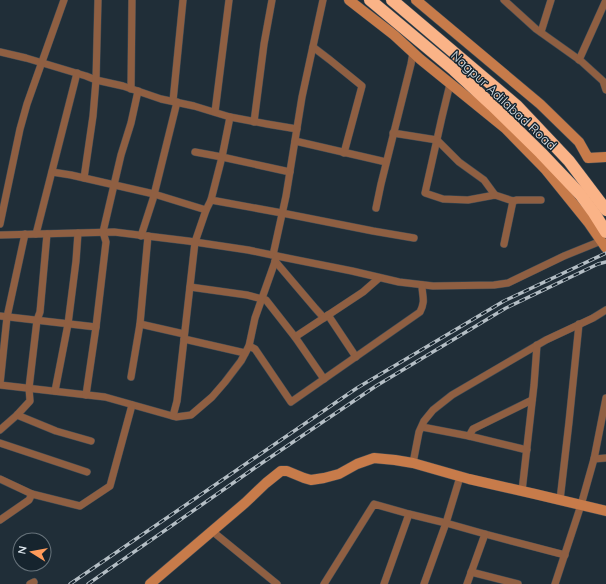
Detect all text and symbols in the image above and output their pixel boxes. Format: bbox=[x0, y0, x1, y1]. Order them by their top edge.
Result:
street label: Nagpur Adilabad Road bbox=[448, 47, 560, 153]
north arrow bbox=[12, 532, 52, 572]
text: N bbox=[15, 545, 30, 555]

